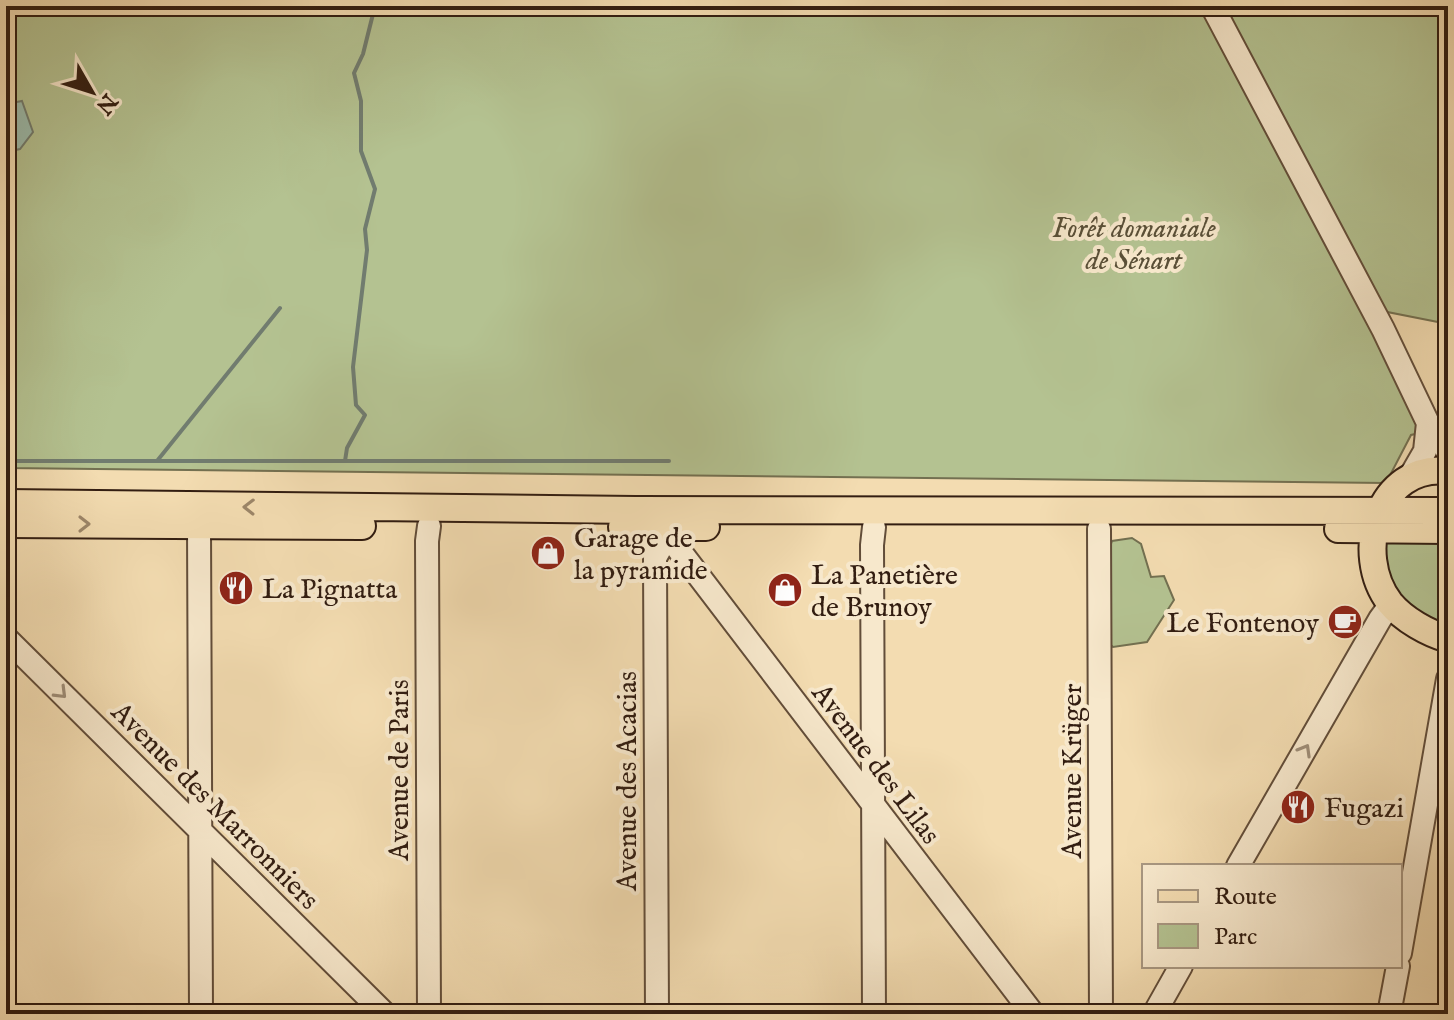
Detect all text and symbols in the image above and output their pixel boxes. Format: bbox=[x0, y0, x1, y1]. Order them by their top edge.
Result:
north arrow bbox=[52, 52, 132, 132]
text: N bbox=[89, 86, 123, 120]
park label: Forêt domaniale de Sénart bbox=[1052, 212, 1216, 279]
one-way arrow bbox=[242, 498, 255, 516]
one-way arrow bbox=[78, 515, 91, 533]
place label: Garage de la pyramide bbox=[574, 522, 708, 589]
shop icon: Garage de la pyramide bbox=[529, 534, 567, 572]
place label: La Panetière de Brunoy bbox=[811, 559, 958, 626]
restaurant icon: La Pignatta bbox=[217, 569, 255, 607]
shop icon: La Panetière de Brunoy bbox=[766, 571, 804, 609]
place label: La Pignatta bbox=[262, 573, 398, 608]
cafe icon: Le Fontenoy bbox=[1326, 603, 1364, 641]
place label: Le Fontenoy bbox=[1167, 607, 1319, 642]
street label: Avenue des Acacias bbox=[611, 671, 646, 892]
street label: Avenue des Lilas bbox=[803, 676, 947, 852]
street label: Avenue de Paris bbox=[383, 679, 418, 862]
street label: Avenue Krüger bbox=[1056, 683, 1091, 860]
one-way arrow bbox=[52, 684, 66, 698]
street label: Avenue des Marronniers bbox=[102, 695, 325, 918]
one-way arrow bbox=[1295, 744, 1311, 758]
restaurant icon: Fugazi bbox=[1279, 788, 1317, 826]
place label: Fugazi bbox=[1324, 792, 1404, 827]
legend bbox=[1142, 864, 1402, 968]
text: Route bbox=[1214, 882, 1277, 913]
text: Parc bbox=[1214, 922, 1257, 953]

